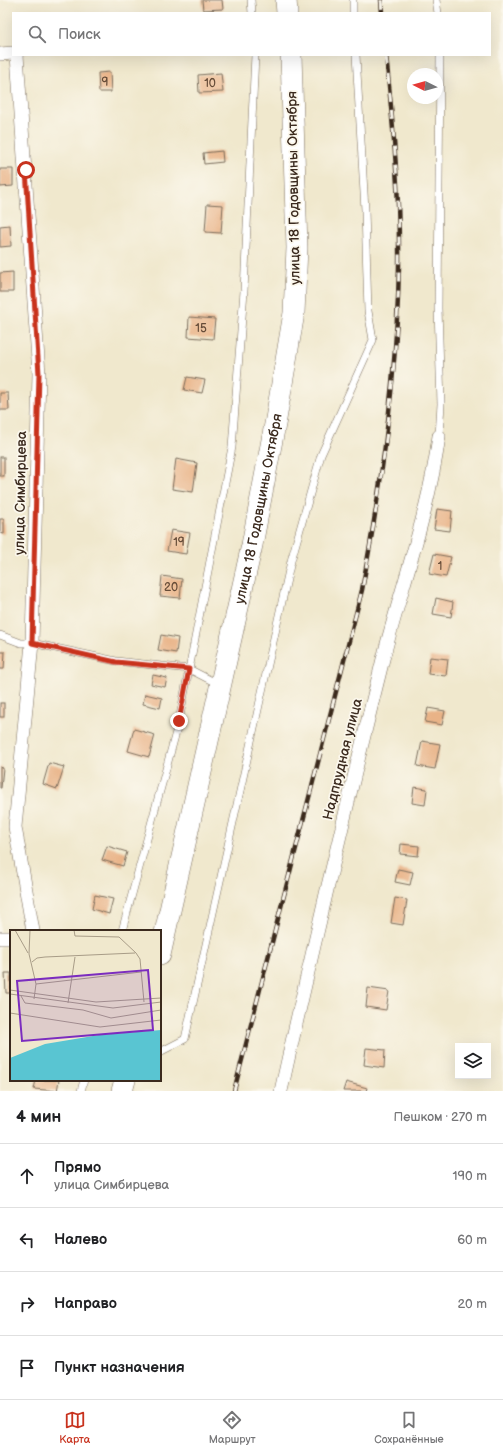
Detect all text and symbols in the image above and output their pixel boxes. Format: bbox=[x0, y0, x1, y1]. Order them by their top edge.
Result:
search box bbox=[12, 12, 491, 56]
icon: search bbox=[26, 23, 48, 45]
text: Поиск bbox=[58, 25, 101, 44]
north arrow bbox=[407, 68, 443, 104]
house number: 9 bbox=[102, 75, 109, 90]
house number: 10 bbox=[204, 76, 216, 91]
street label: улица 18 Годовщины Октября bbox=[283, 91, 304, 285]
route start bbox=[17, 161, 35, 179]
house number: 15 bbox=[195, 321, 207, 336]
street label: улица 18 Годовщины Октября bbox=[231, 412, 286, 606]
street label: улица Симбирцева bbox=[11, 430, 30, 555]
house number: 19 bbox=[173, 535, 185, 550]
house number: 1 bbox=[438, 559, 442, 574]
house number: 20 bbox=[164, 580, 178, 595]
street label: Надпрудная улица bbox=[319, 696, 366, 822]
route end bbox=[170, 712, 188, 730]
inset map bbox=[10, 930, 161, 1081]
map controls bbox=[455, 1043, 491, 1079]
button: layers bbox=[455, 1043, 491, 1079]
text: 4 мин bbox=[16, 1107, 61, 1127]
text: Пешком · 270 m bbox=[394, 1109, 487, 1125]
text: Прямо bbox=[54, 1158, 101, 1177]
icon: ahead bbox=[16, 1165, 38, 1187]
text: 190 m bbox=[453, 1168, 487, 1184]
text: улица Симбирцева bbox=[54, 1177, 169, 1193]
icon: left bbox=[16, 1229, 38, 1251]
text: Налево bbox=[54, 1230, 107, 1249]
text: 60 m bbox=[457, 1232, 487, 1248]
icon: right bbox=[16, 1293, 38, 1315]
text: Направо bbox=[54, 1294, 117, 1313]
text: 20 m bbox=[457, 1296, 487, 1312]
icon: arrive bbox=[16, 1357, 38, 1379]
text: Пункт назначения bbox=[54, 1358, 185, 1377]
tab: Карта bbox=[59, 1409, 90, 1446]
tab: Маршрут bbox=[209, 1409, 256, 1446]
tab: Сохранённые bbox=[374, 1409, 444, 1446]

